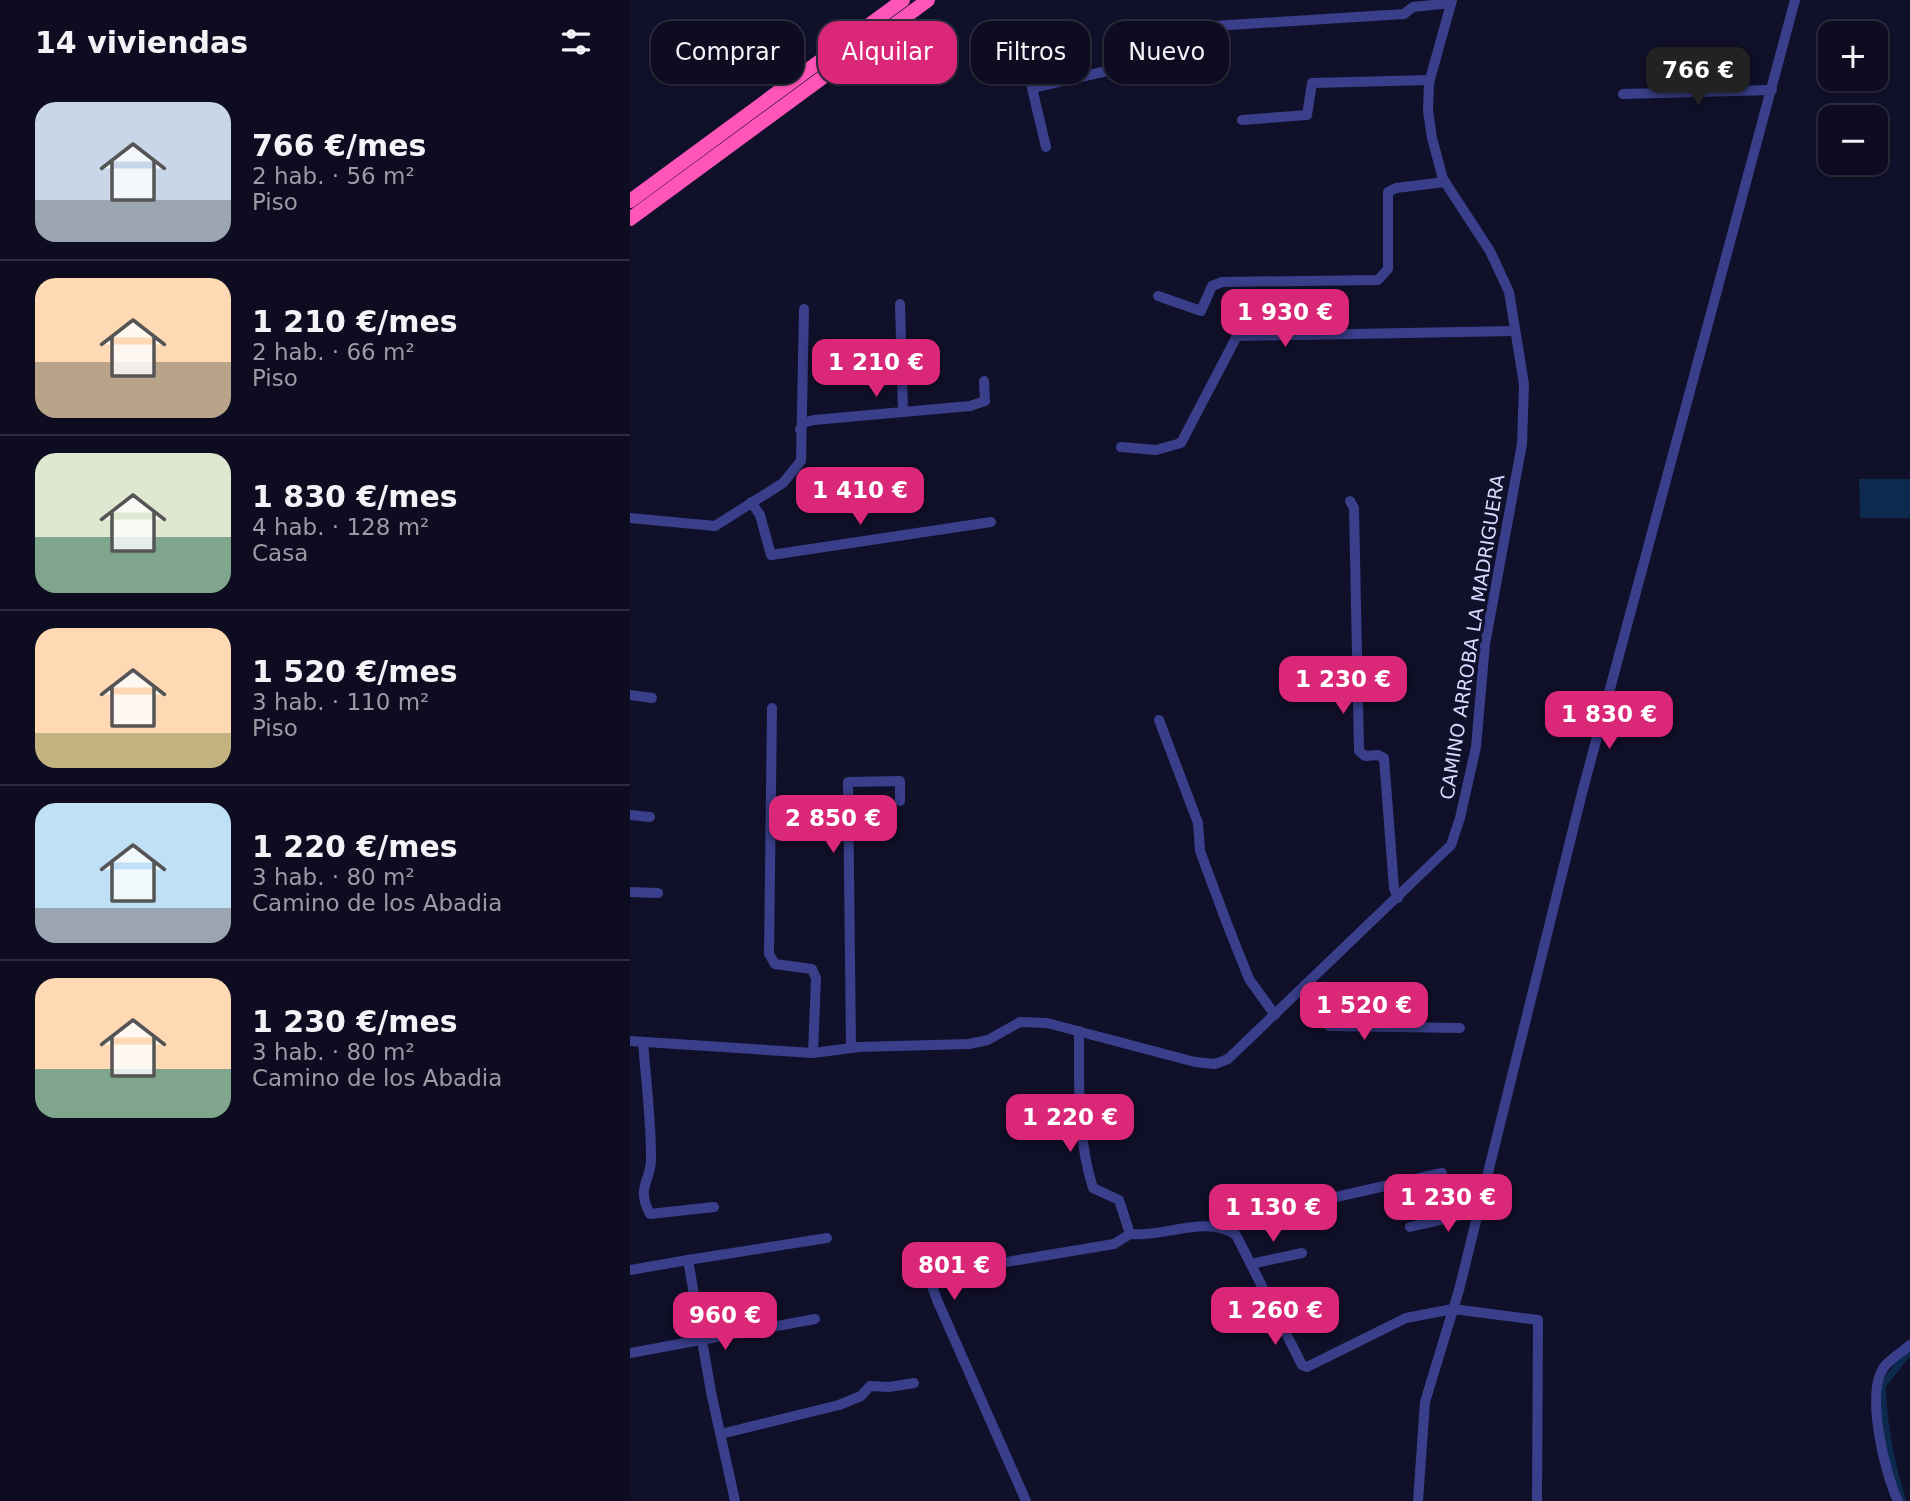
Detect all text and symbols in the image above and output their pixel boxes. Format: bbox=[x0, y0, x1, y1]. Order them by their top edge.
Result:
chip: Comprar bbox=[651, 21, 804, 84]
chip: Alquilar bbox=[818, 21, 957, 84]
chip: Filtros bbox=[971, 21, 1090, 84]
chip: Nuevo bbox=[1104, 21, 1229, 84]
map controls bbox=[1818, 21, 1888, 175]
button: + bbox=[1818, 21, 1888, 91]
icon: filters bbox=[557, 23, 595, 61]
text: 14 viviendas bbox=[35, 25, 248, 60]
pin: 766 € bbox=[1649, 48, 1747, 107]
text: 766 € bbox=[1662, 57, 1734, 83]
button: − bbox=[1818, 105, 1888, 175]
text: 766 €/mes bbox=[252, 128, 426, 163]
icon: home bbox=[91, 130, 175, 214]
text: 2 hab. · 56 m² bbox=[252, 163, 415, 189]
text: Piso bbox=[252, 189, 298, 215]
pin: 1 930 € bbox=[1220, 290, 1350, 349]
text: 1 930 € bbox=[1237, 299, 1333, 325]
text: 1 210 €/mes bbox=[252, 304, 458, 339]
icon: home bbox=[91, 306, 175, 390]
text: 2 hab. · 66 m² bbox=[252, 339, 415, 365]
pin: 1 210 € bbox=[811, 340, 941, 399]
text: 1 210 € bbox=[828, 349, 924, 375]
text: Piso bbox=[252, 365, 298, 391]
pin: 1 410 € bbox=[795, 468, 925, 527]
street label: CAMINO ARROBA LA MADRIGUERA bbox=[1435, 473, 1509, 801]
text: 1 410 € bbox=[812, 477, 908, 503]
text: 1 830 €/mes bbox=[252, 479, 458, 514]
icon: home bbox=[91, 481, 175, 565]
text: 4 hab. · 128 m² bbox=[252, 514, 429, 540]
text: Casa bbox=[252, 540, 308, 566]
text: 1 520 €/mes bbox=[252, 654, 458, 689]
icon: home bbox=[91, 656, 175, 740]
pin: 1 230 € bbox=[1278, 656, 1408, 716]
text: 1 230 € bbox=[1295, 666, 1391, 692]
text: 3 hab. · 110 m² bbox=[252, 689, 429, 715]
pin: 1 830 € bbox=[1544, 692, 1674, 751]
text: 1 830 € bbox=[1561, 701, 1657, 727]
text: Piso bbox=[252, 715, 298, 741]
pin: 2 850 € bbox=[768, 796, 898, 855]
text: 2 850 € bbox=[785, 805, 881, 831]
text: 1 220 €/mes bbox=[252, 829, 458, 864]
icon: home bbox=[91, 831, 175, 915]
text: 3 hab. · 80 m² bbox=[252, 864, 415, 890]
text: Camino de los Abadia bbox=[252, 890, 502, 916]
pin: 1 520 € bbox=[1299, 982, 1429, 1042]
text: 1 520 € bbox=[1316, 992, 1412, 1018]
text: 1 230 €/mes bbox=[252, 1004, 458, 1039]
icon: home bbox=[91, 1006, 175, 1090]
text: 3 hab. · 80 m² bbox=[252, 1039, 415, 1065]
text: Camino de los Abadia bbox=[252, 1065, 502, 1091]
pin: 1 220 € bbox=[1005, 1094, 1135, 1154]
text: 1 220 € bbox=[1022, 1104, 1118, 1130]
pin: 1 230 € bbox=[1383, 1174, 1513, 1234]
pin: 1 130 € bbox=[1208, 1184, 1338, 1244]
text: 1 230 € bbox=[1400, 1184, 1496, 1210]
text: 1 130 € bbox=[1225, 1194, 1321, 1220]
pin: 801 € bbox=[905, 1242, 1003, 1302]
text: 801 € bbox=[918, 1252, 990, 1278]
pin: 1 260 € bbox=[1210, 1288, 1340, 1347]
pin: 960 € bbox=[676, 1292, 774, 1352]
text: 1 260 € bbox=[1227, 1297, 1323, 1323]
text: 960 € bbox=[689, 1302, 761, 1328]

